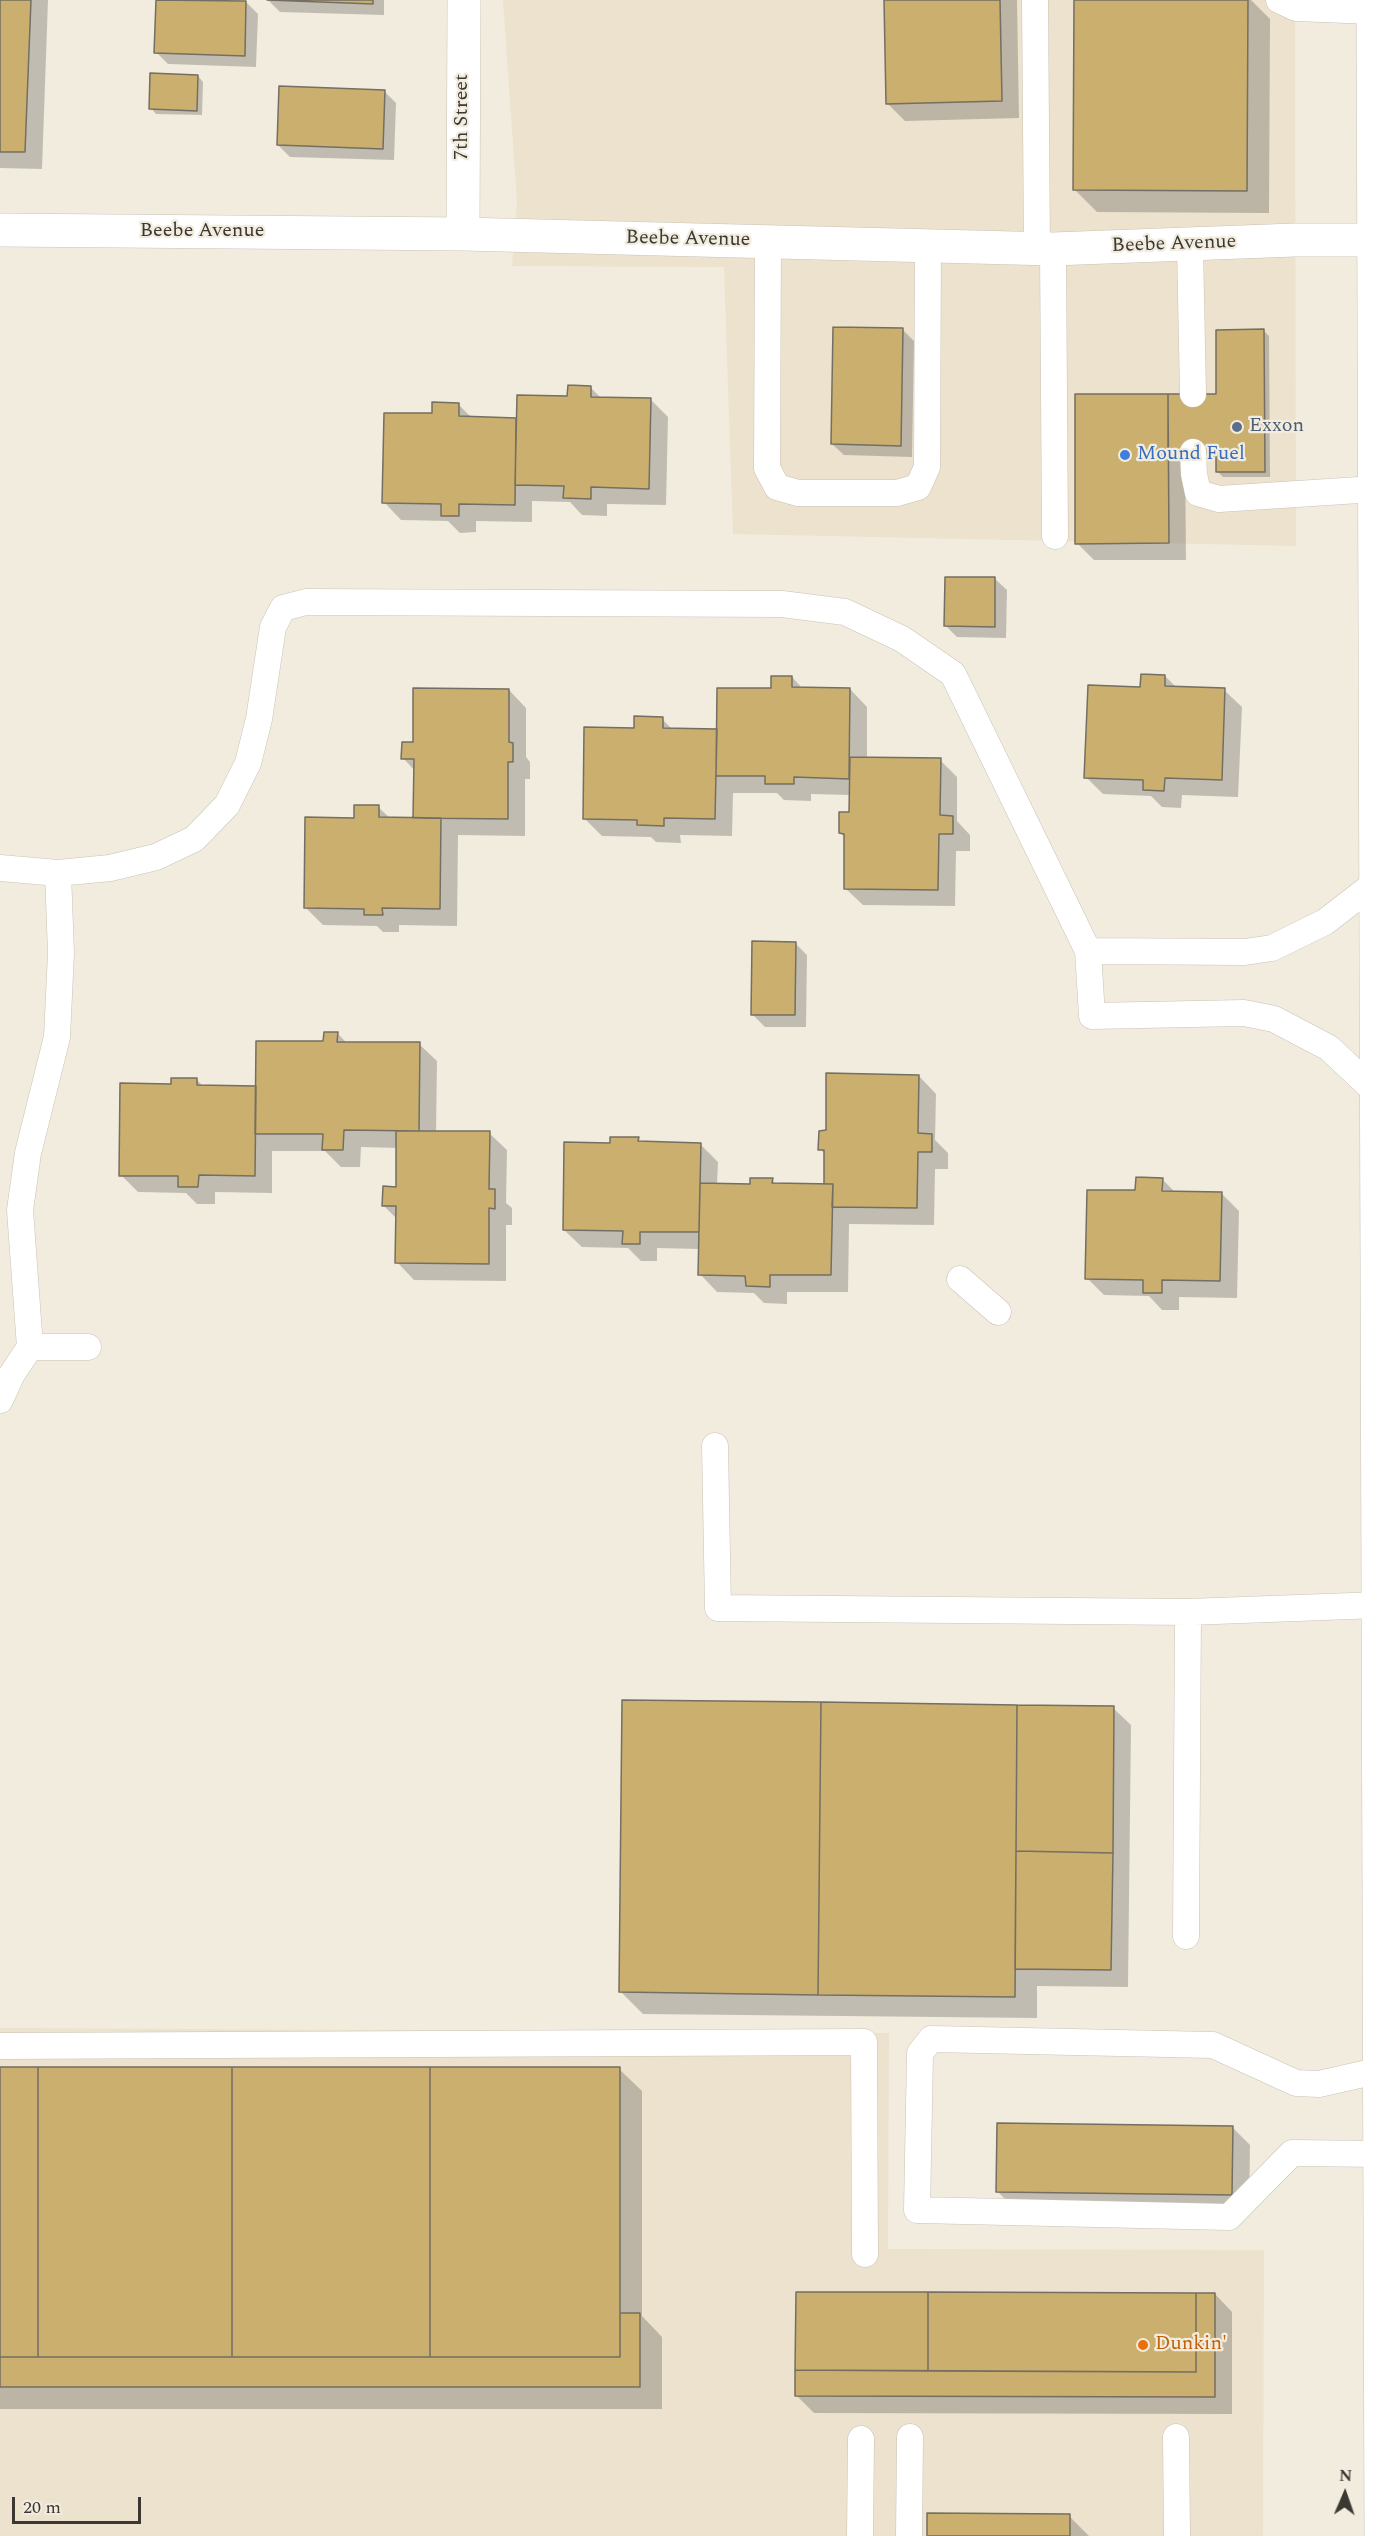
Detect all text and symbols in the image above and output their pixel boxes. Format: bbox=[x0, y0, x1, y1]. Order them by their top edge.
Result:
street label: 7th Street bbox=[451, 74, 475, 160]
street label: Beebe Avenue bbox=[140, 220, 264, 244]
street label: Beebe Avenue bbox=[625, 227, 751, 253]
street label: Beebe Avenue bbox=[1111, 231, 1237, 259]
place label: Exxon bbox=[1249, 415, 1304, 439]
marker: Exxon bbox=[1230, 420, 1244, 434]
place label: Mound Fuel bbox=[1137, 443, 1245, 467]
marker: Mound Fuel bbox=[1118, 448, 1132, 462]
place label: Dunkin' bbox=[1155, 2333, 1227, 2357]
marker: Dunkin' bbox=[1136, 2338, 1150, 2352]
north arrow bbox=[1315, 2464, 1375, 2524]
text: N bbox=[1339, 2464, 1353, 2488]
scale bar bbox=[15, 2485, 144, 2523]
text: 20 m bbox=[23, 2494, 61, 2521]

